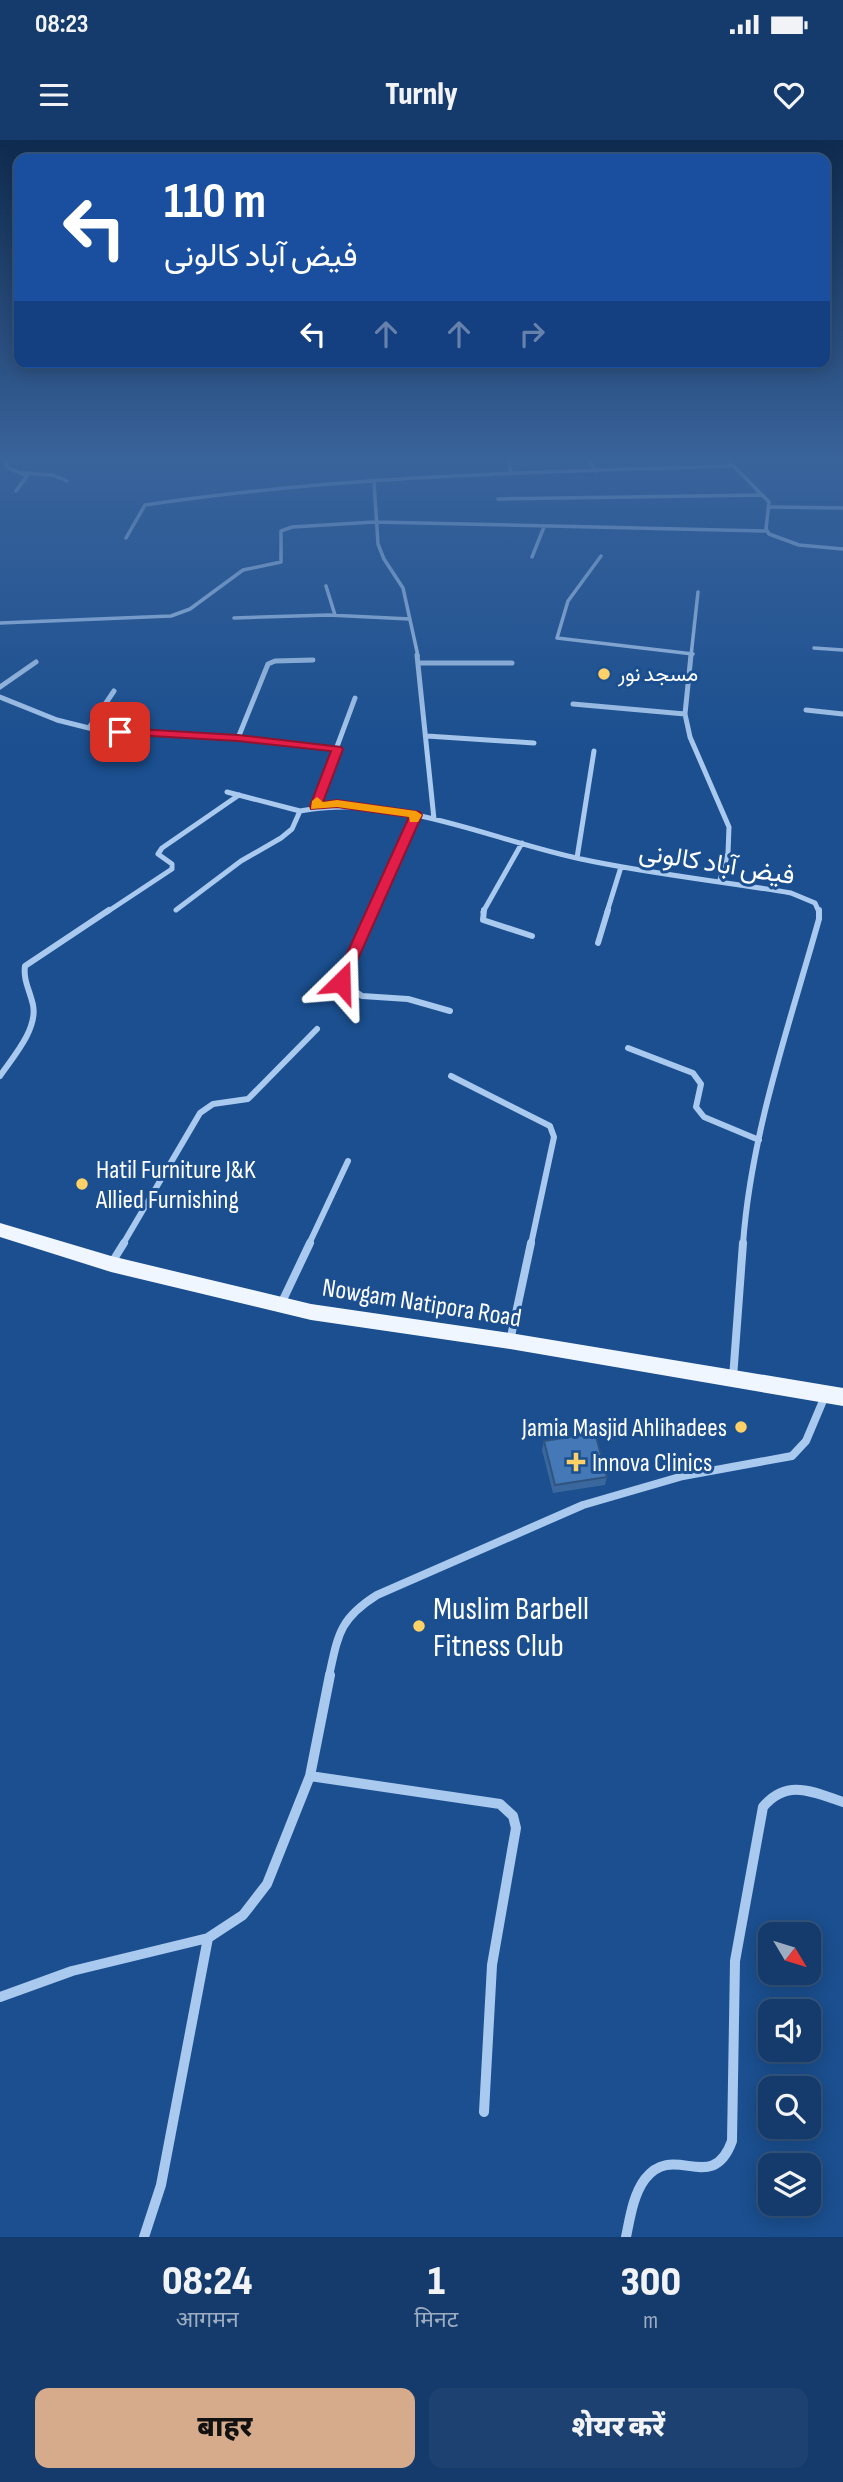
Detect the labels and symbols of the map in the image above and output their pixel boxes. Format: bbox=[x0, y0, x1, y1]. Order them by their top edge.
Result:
place label: مسجد نور bbox=[617, 662, 698, 687]
marker: مسجد نور bbox=[596, 666, 612, 682]
pin bbox=[90, 702, 150, 762]
street label: فیض آباد کالونی bbox=[637, 837, 797, 892]
position arrow bbox=[304, 945, 378, 1019]
place label: Hatil Furniture J&K Allied Furnishing bbox=[95, 1155, 256, 1216]
marker: Hatil Furniture J&K Allied Furnishing bbox=[74, 1176, 90, 1192]
street label: Nowgam Natipora Road bbox=[320, 1272, 523, 1335]
place label: Jamia Masjid Ahlihadees bbox=[521, 1413, 727, 1444]
marker: Jamia Masjid Ahlihadees bbox=[733, 1419, 749, 1435]
place label: Innova Clinics bbox=[592, 1448, 712, 1479]
marker: Innova Clinics bbox=[566, 1452, 586, 1472]
place label: Muslim Barbell Fitness Club bbox=[433, 1590, 589, 1666]
marker: Muslim Barbell Fitness Club bbox=[411, 1618, 427, 1634]
north arrow bbox=[758, 1922, 821, 1984]

